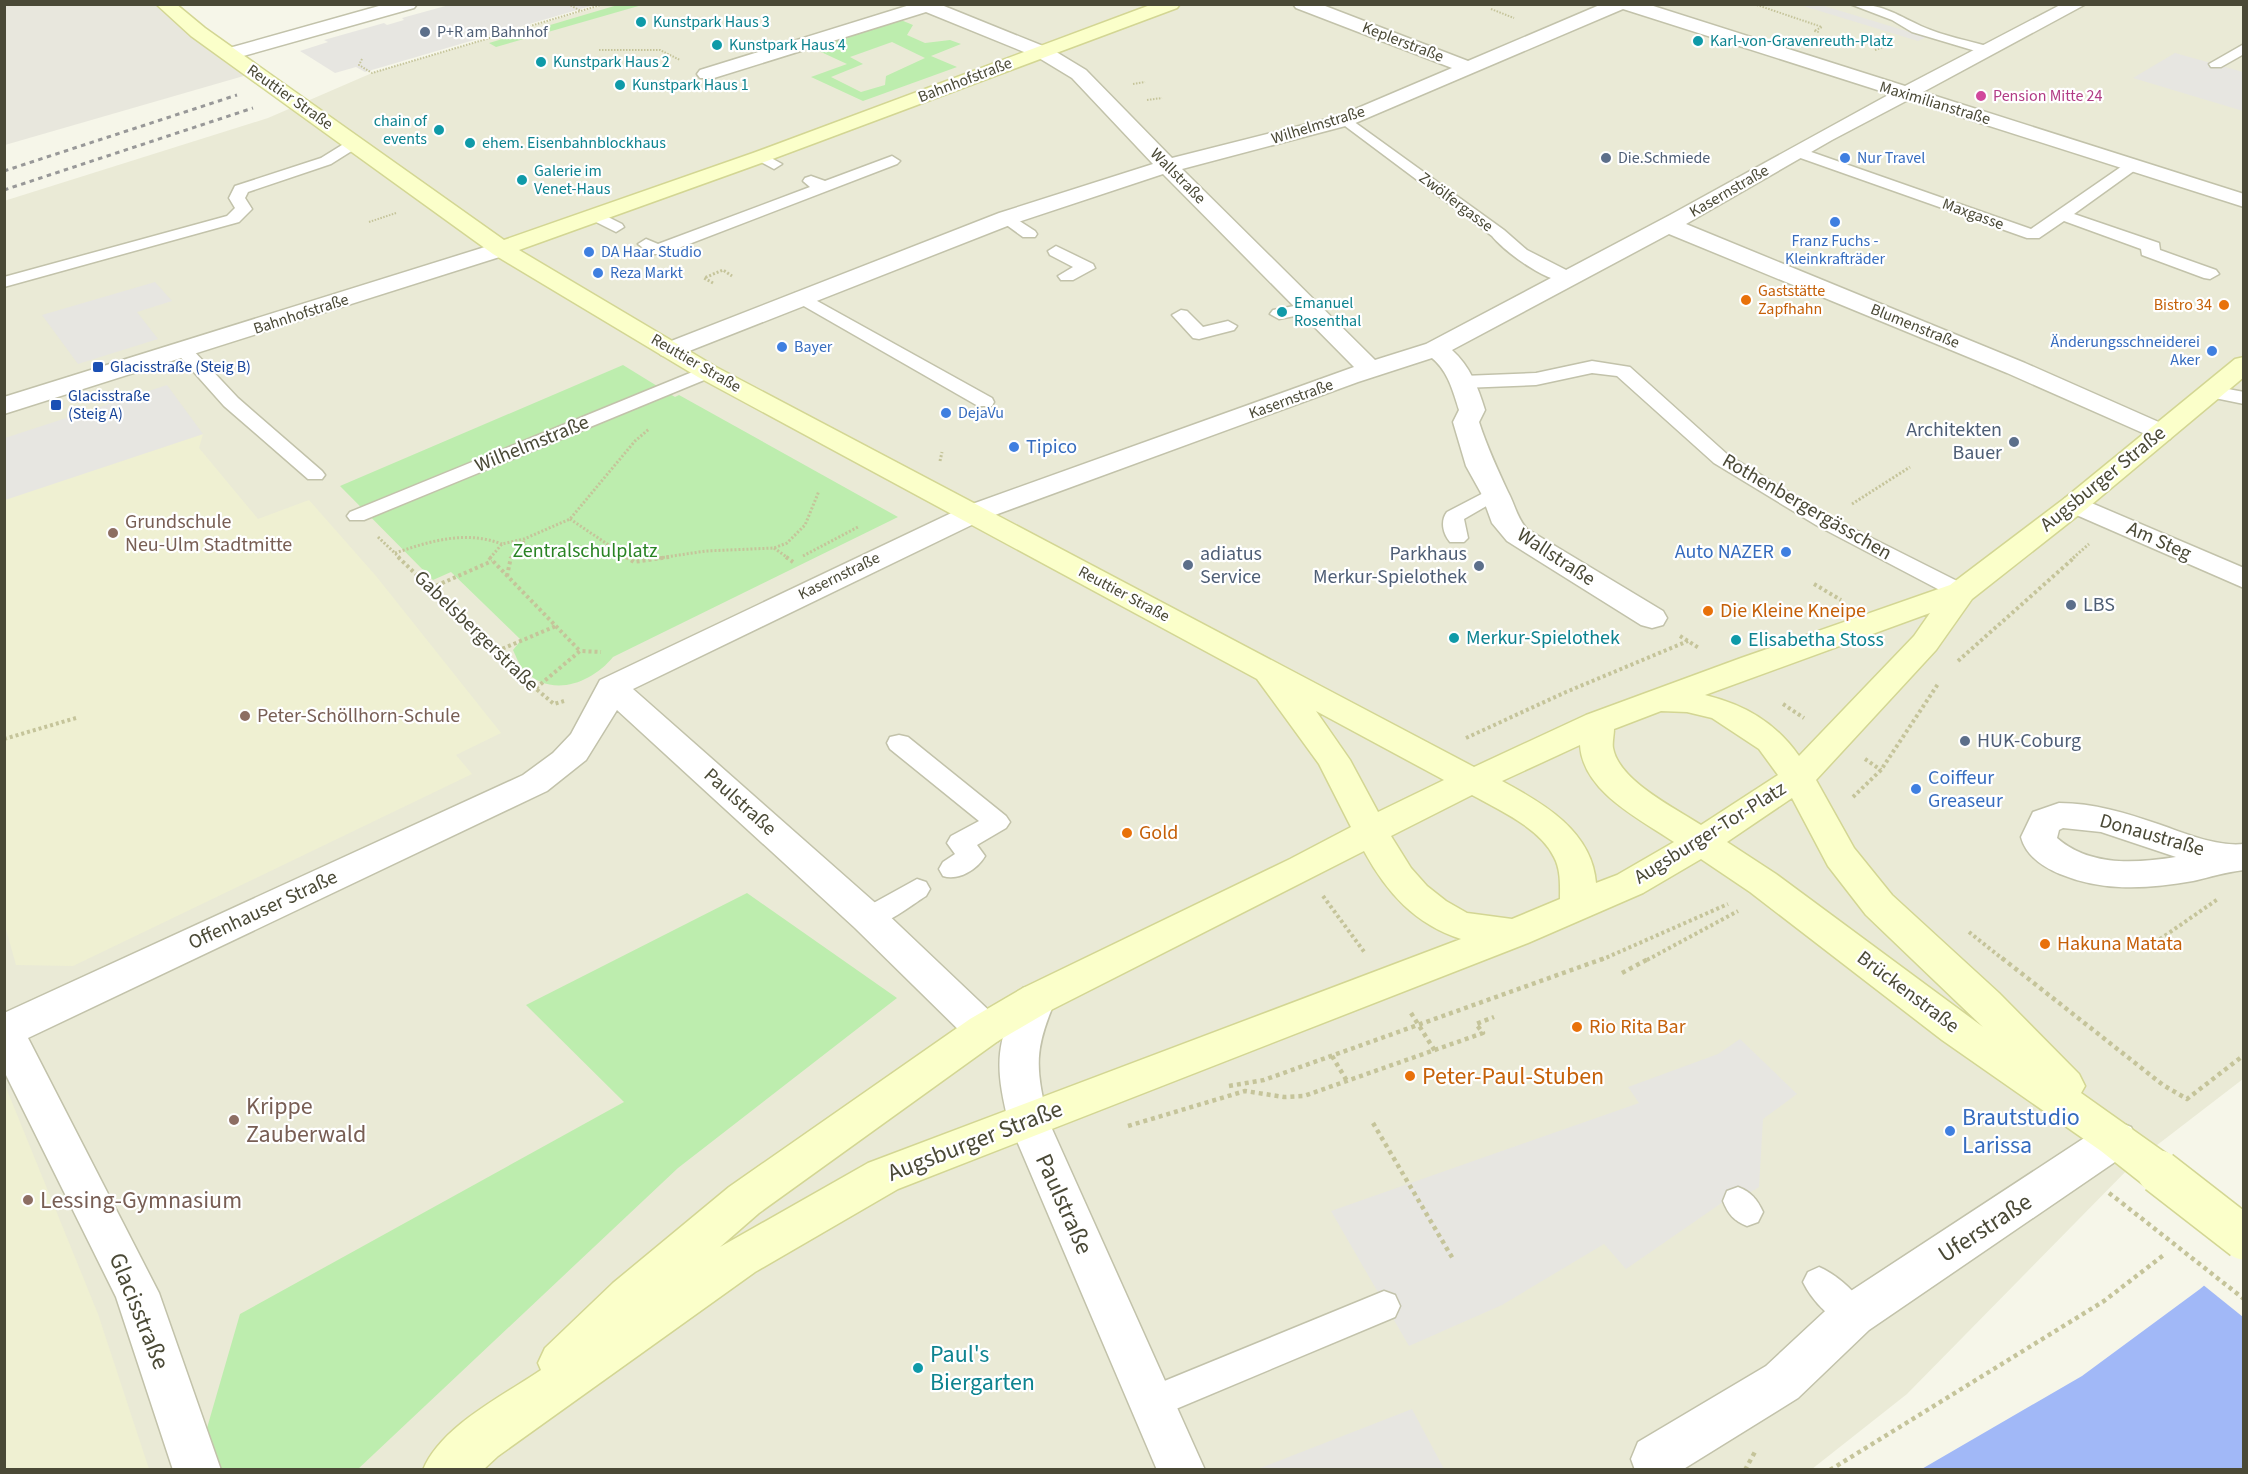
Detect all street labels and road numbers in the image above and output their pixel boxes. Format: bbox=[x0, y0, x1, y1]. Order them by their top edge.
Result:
street label: Keplerstraße bbox=[1359, 16, 1447, 68]
street label: Bahnhofstraße bbox=[915, 52, 1015, 108]
street label: Reuttier Straße bbox=[242, 59, 338, 135]
street label: Maximilianstraße bbox=[1877, 76, 1993, 130]
street label: Wilhelmstraße bbox=[1269, 100, 1368, 150]
street label: Wallstraße bbox=[1145, 143, 1211, 209]
street label: Kasernstraße bbox=[1685, 159, 1773, 223]
street label: Zwölfergasse bbox=[1414, 167, 1498, 237]
street label: Maxgasse bbox=[1939, 193, 2007, 235]
street label: Bahnhofstraße bbox=[250, 288, 352, 340]
street label: Blumenstraße bbox=[1867, 298, 1963, 354]
street label: Reuttier Straße bbox=[647, 328, 745, 398]
street label: Kasernstraße bbox=[1246, 374, 1336, 424]
street label: Wilhelmstraße bbox=[471, 408, 593, 480]
street label: Augsburger Straße bbox=[2034, 419, 2172, 538]
street label: Rothenbergergässchen bbox=[1717, 447, 1897, 567]
street label: Am Steg bbox=[2122, 514, 2196, 568]
street label: Wallstraße bbox=[1511, 521, 1601, 593]
street label: Kasernstraße bbox=[794, 547, 884, 605]
street label: Reuttier Straße bbox=[1074, 561, 1174, 627]
street label: Gabelsbergerstraße bbox=[407, 564, 545, 698]
street label: Paulstraße bbox=[697, 762, 783, 842]
street label: Augsburger-Tor-Platz bbox=[1629, 775, 1791, 891]
street label: Donaustraße bbox=[2096, 807, 2208, 863]
street label: Offenhauser Straße bbox=[184, 863, 342, 957]
street label: Brückenstraße bbox=[1851, 944, 1965, 1040]
street label: Augsburger Straße bbox=[882, 1091, 1068, 1191]
street label: Paulstraße bbox=[1026, 1148, 1102, 1260]
street label: Uferstraße bbox=[1931, 1185, 2039, 1271]
street label: Glacisstraße bbox=[100, 1247, 178, 1375]

